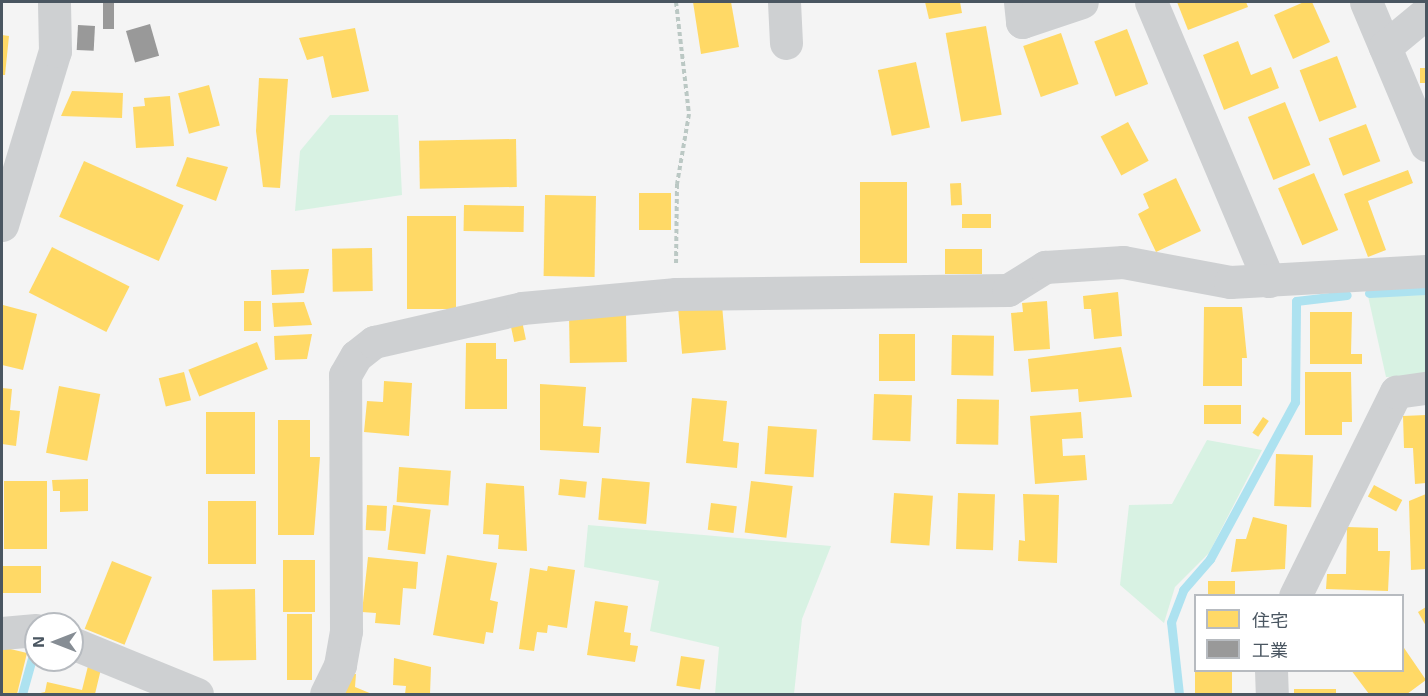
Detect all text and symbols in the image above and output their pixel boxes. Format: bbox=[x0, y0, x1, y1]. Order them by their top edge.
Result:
legend bbox=[1194, 594, 1404, 672]
text: 住宅 bbox=[1252, 609, 1288, 631]
north arrow bbox=[24, 612, 84, 672]
text: N bbox=[28, 636, 47, 648]
text: 工業 bbox=[1252, 639, 1288, 661]

